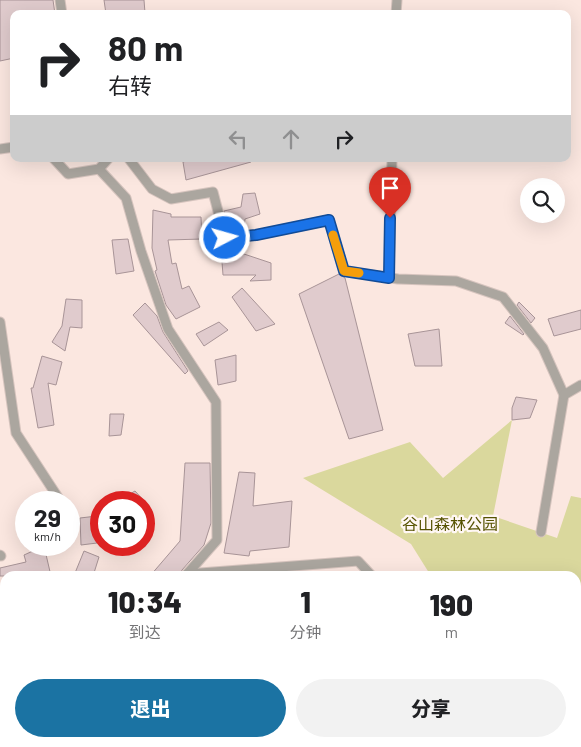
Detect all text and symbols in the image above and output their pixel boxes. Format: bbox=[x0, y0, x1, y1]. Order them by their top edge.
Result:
text: 80 m bbox=[108, 26, 183, 68]
icon: right bbox=[25, 30, 90, 95]
text: 右转 bbox=[108, 72, 152, 98]
icon: left bbox=[224, 125, 252, 153]
icon: ahead bbox=[277, 125, 305, 153]
icon: right bbox=[330, 125, 358, 153]
pin bbox=[369, 167, 411, 218]
icon: arrive bbox=[376, 174, 404, 202]
map controls bbox=[520, 178, 565, 223]
button: search bbox=[520, 178, 565, 223]
position arrow bbox=[198, 211, 250, 263]
speed limit sign: 30 bbox=[90, 491, 155, 556]
text: 29 bbox=[34, 502, 61, 532]
park label: 谷山森林公园 bbox=[402, 514, 498, 533]
text: km/h bbox=[34, 529, 61, 543]
text: 10:34 bbox=[108, 583, 182, 619]
text: 1 bbox=[300, 583, 311, 619]
text: 190 bbox=[429, 586, 473, 622]
text: 到达 bbox=[129, 622, 161, 641]
text: 分钟 bbox=[290, 622, 322, 641]
text: m bbox=[445, 622, 458, 641]
button: 退出 bbox=[15, 679, 286, 737]
button: 分享 bbox=[296, 679, 566, 737]

